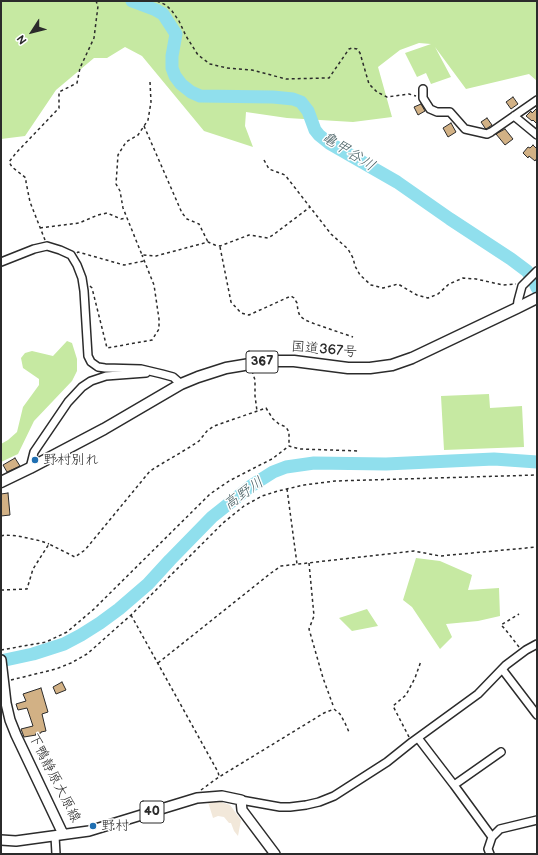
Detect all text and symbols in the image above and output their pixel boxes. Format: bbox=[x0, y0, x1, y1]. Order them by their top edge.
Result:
north arrow bbox=[12, 12, 52, 52]
text: N bbox=[14, 32, 30, 47]
water label: 亀甲谷川 bbox=[318, 128, 378, 176]
street label: 国道367号 bbox=[290, 339, 358, 361]
road number: 367 bbox=[246, 351, 278, 373]
place label: 野村別れ bbox=[43, 452, 99, 468]
marker: 野村別れ bbox=[30, 455, 40, 465]
water label: 高野川 bbox=[220, 474, 268, 514]
street label: 下鴨静原大原線 bbox=[24, 731, 84, 825]
road number: 40 bbox=[140, 801, 164, 823]
place label: 野村 bbox=[101, 818, 129, 834]
marker: 野村 bbox=[88, 821, 98, 831]

